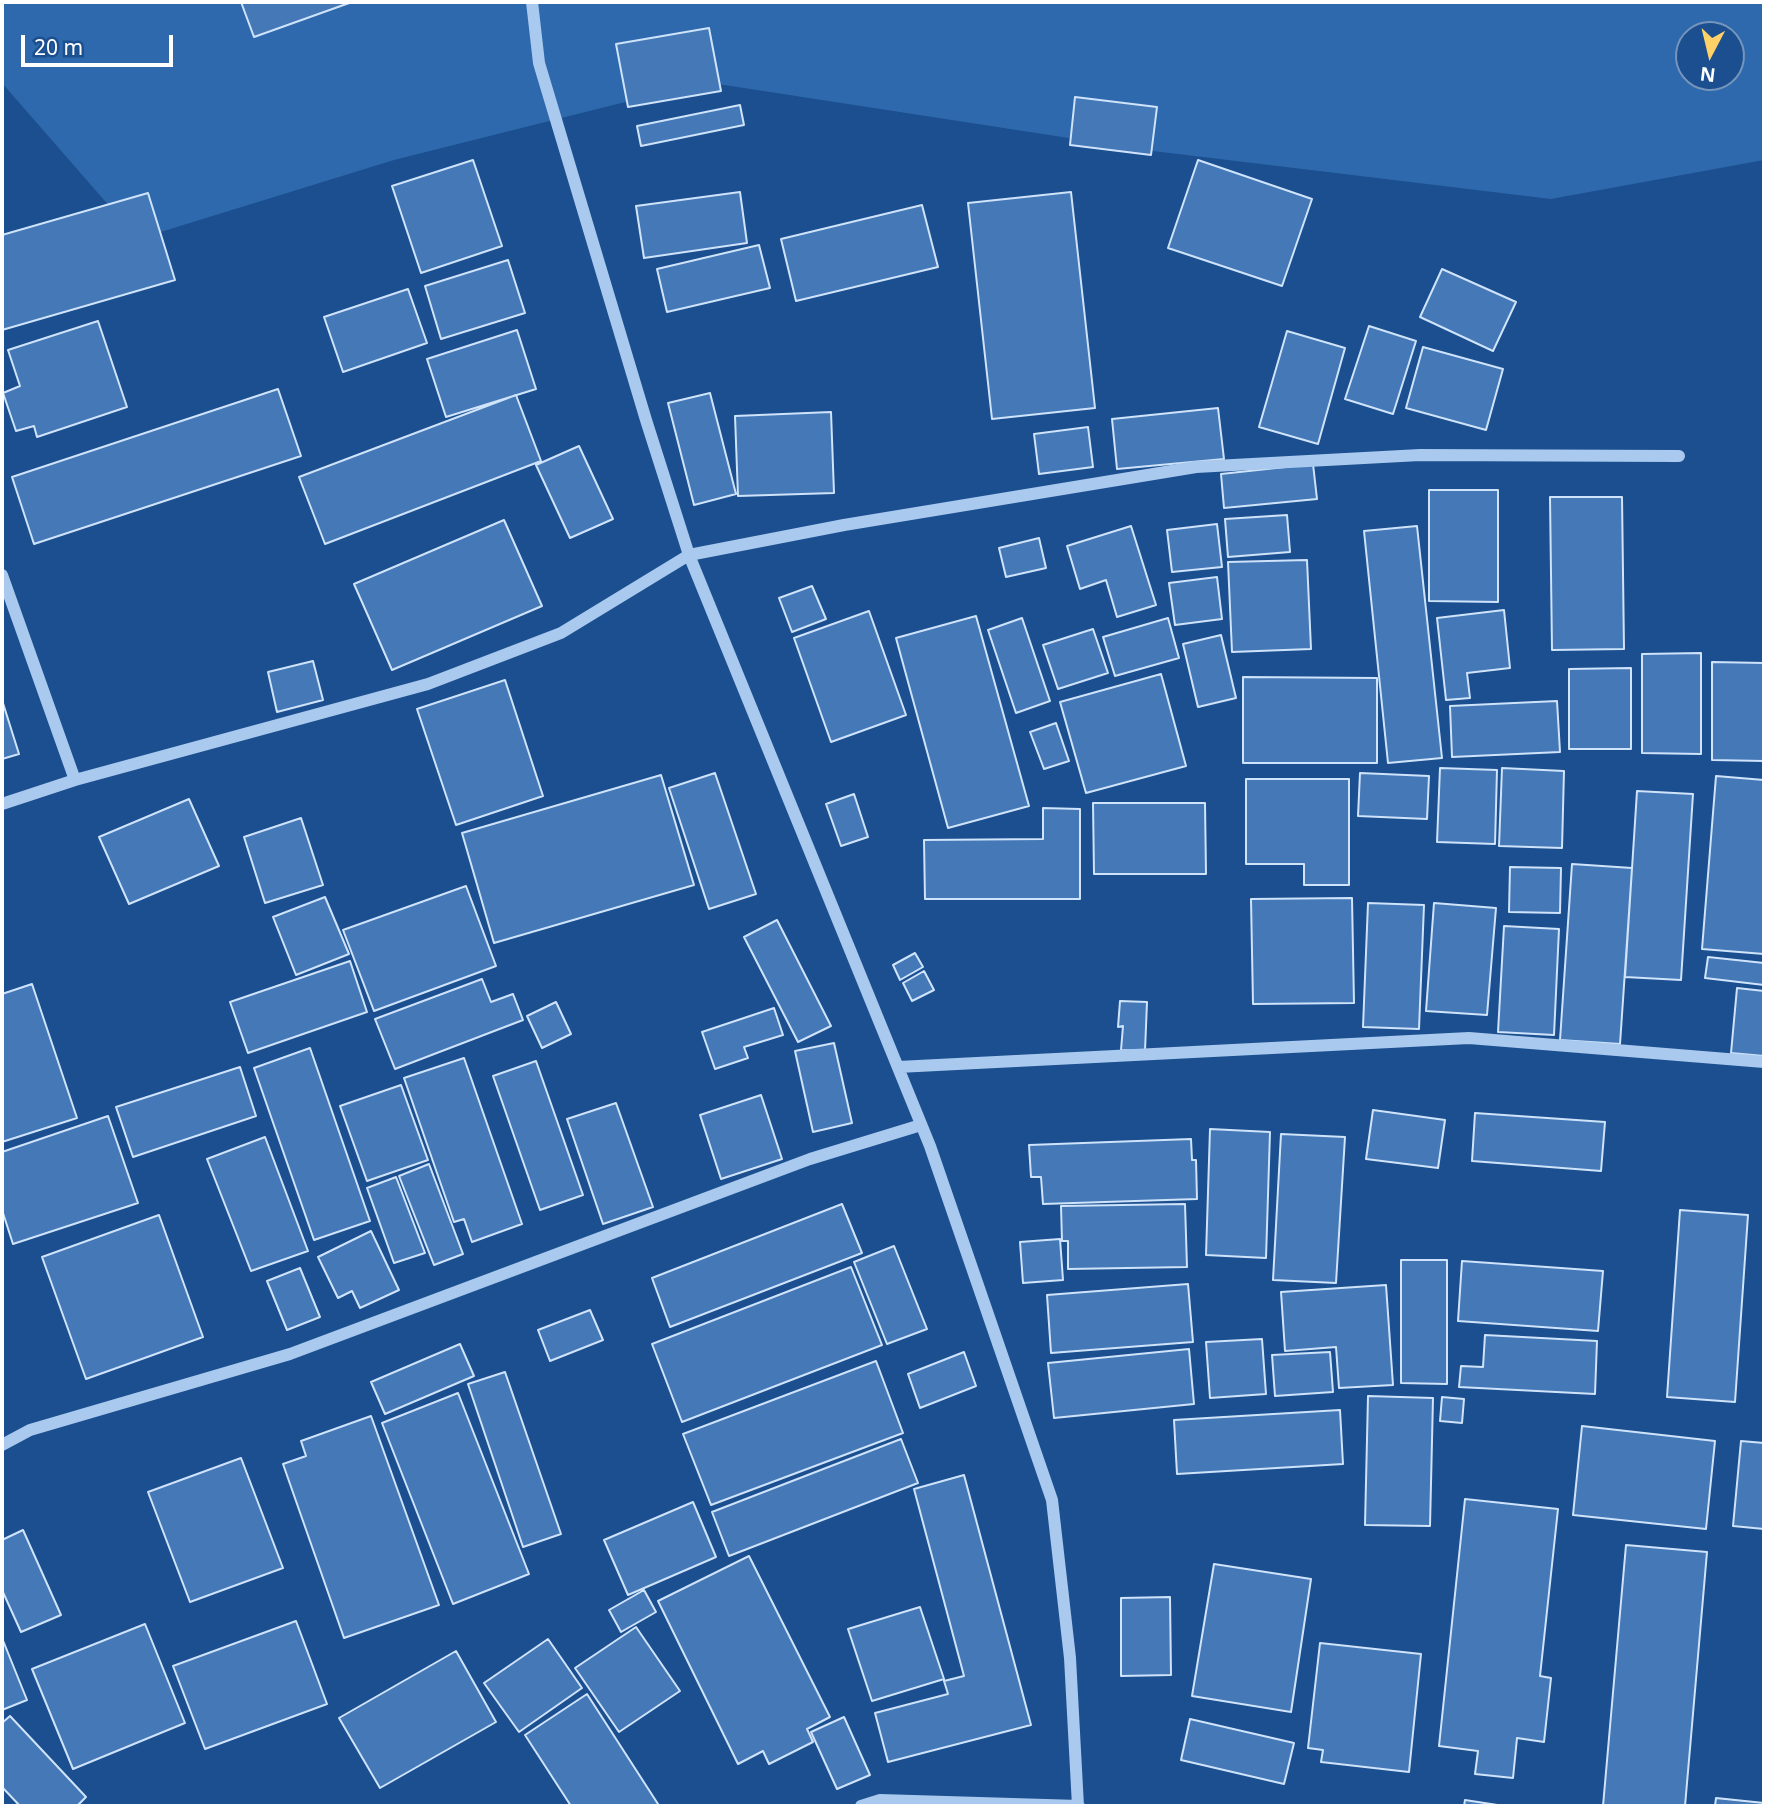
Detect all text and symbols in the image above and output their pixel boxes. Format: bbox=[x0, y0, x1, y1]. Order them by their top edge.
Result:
scale bar bbox=[24, 21, 177, 65]
north arrow bbox=[1675, 21, 1745, 91]
text: 20 m bbox=[34, 33, 83, 61]
text: N bbox=[1698, 61, 1717, 89]

